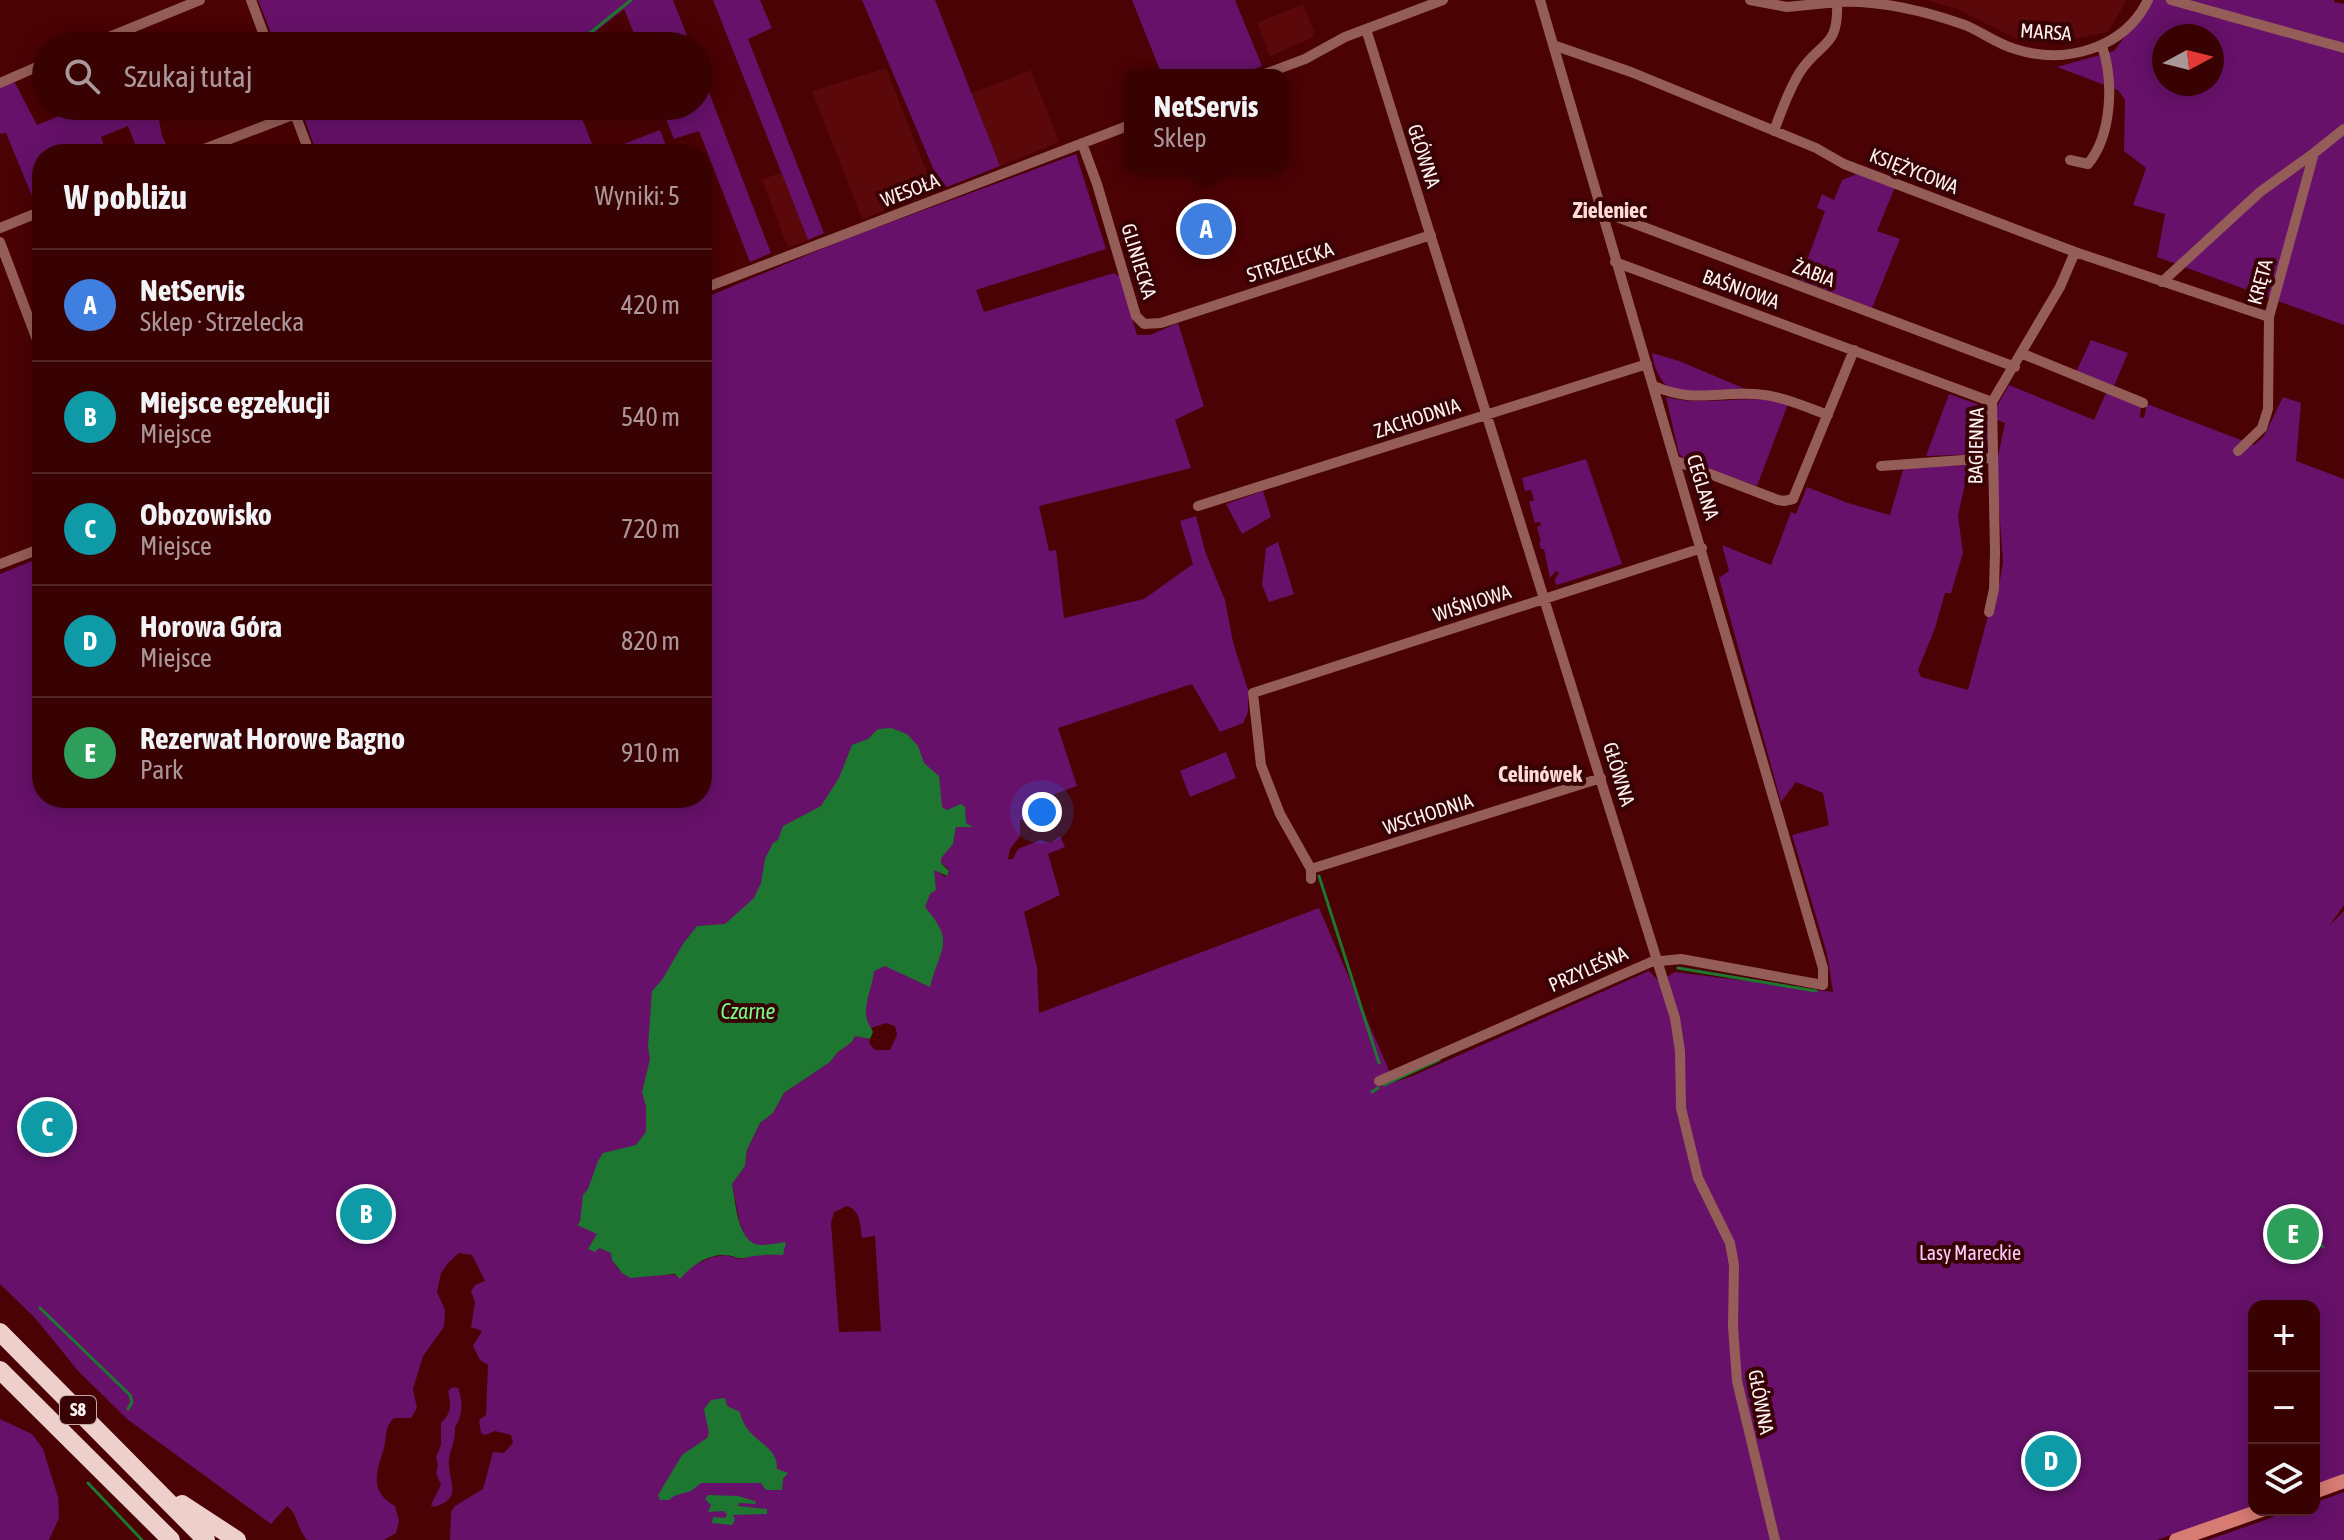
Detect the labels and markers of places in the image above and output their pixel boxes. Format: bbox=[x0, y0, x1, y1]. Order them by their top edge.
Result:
pin: A bbox=[1180, 199, 1232, 259]
pin: C bbox=[21, 1097, 73, 1157]
pin: B bbox=[340, 1184, 392, 1244]
pin: E bbox=[2267, 1204, 2319, 1264]
pin: D bbox=[2025, 1431, 2077, 1491]

